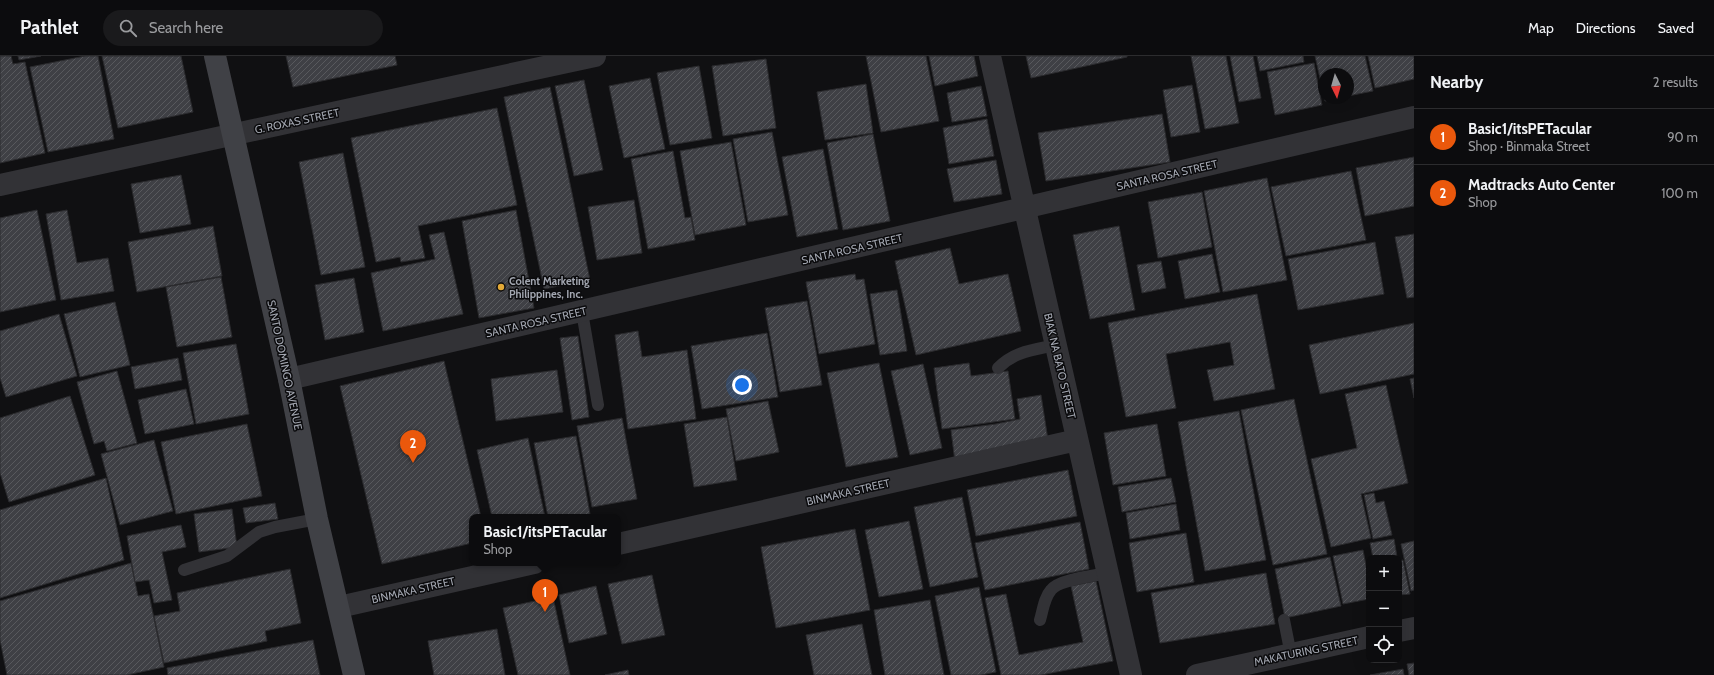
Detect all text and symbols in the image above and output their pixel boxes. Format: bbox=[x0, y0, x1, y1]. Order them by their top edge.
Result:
search box bbox=[103, 10, 383, 46]
text: Pathlet bbox=[20, 16, 79, 39]
icon: search bbox=[117, 17, 139, 39]
text: Search here bbox=[149, 19, 223, 37]
text: Map bbox=[1528, 19, 1554, 37]
text: Directions bbox=[1576, 19, 1636, 37]
text: Saved bbox=[1658, 19, 1694, 37]
north arrow bbox=[1318, 68, 1354, 104]
text: Nearby bbox=[1430, 72, 1483, 92]
text: 2 results bbox=[1653, 74, 1698, 90]
street label: G. ROXAS STREET bbox=[253, 105, 341, 137]
text: Basic1/itsPETacular bbox=[1468, 120, 1592, 138]
text: 1 bbox=[1441, 129, 1445, 145]
text: 90 m bbox=[1667, 129, 1698, 145]
text: Shop · Binmaka Street bbox=[1468, 138, 1590, 154]
street label: SANTA ROSA STREET bbox=[1115, 157, 1219, 193]
text: Madtracks Auto Center bbox=[1468, 176, 1615, 194]
text: 2 bbox=[1440, 185, 1446, 201]
text: 100 m bbox=[1661, 185, 1698, 201]
text: Shop bbox=[1468, 194, 1497, 210]
street label: SANTA ROSA STREET bbox=[800, 231, 904, 267]
place label: Colent Marketing Philippines, Inc. bbox=[509, 274, 590, 301]
marker: Colent Marketing Philippines, Inc. bbox=[496, 282, 506, 292]
street label: SANTO DOMINGO AVENUE bbox=[264, 299, 306, 431]
street label: SANTA ROSA STREET bbox=[484, 304, 588, 340]
street label: BIAK NA BATO STREET bbox=[1041, 312, 1079, 420]
your location bbox=[732, 375, 752, 395]
pin: 2 bbox=[400, 430, 426, 463]
street label: BINMAKA STREET bbox=[805, 476, 891, 508]
popup bbox=[469, 514, 621, 566]
text: Basic1/itsPETacular bbox=[483, 523, 607, 541]
text: Shop bbox=[483, 541, 512, 557]
map controls bbox=[1366, 555, 1402, 663]
button: + bbox=[1366, 555, 1402, 591]
street label: BINMAKA STREET bbox=[370, 574, 456, 606]
pin: 1 bbox=[532, 579, 558, 612]
button: − bbox=[1366, 591, 1402, 627]
button: locate bbox=[1366, 627, 1402, 663]
street label: MAKATURING STREET bbox=[1253, 633, 1359, 669]

